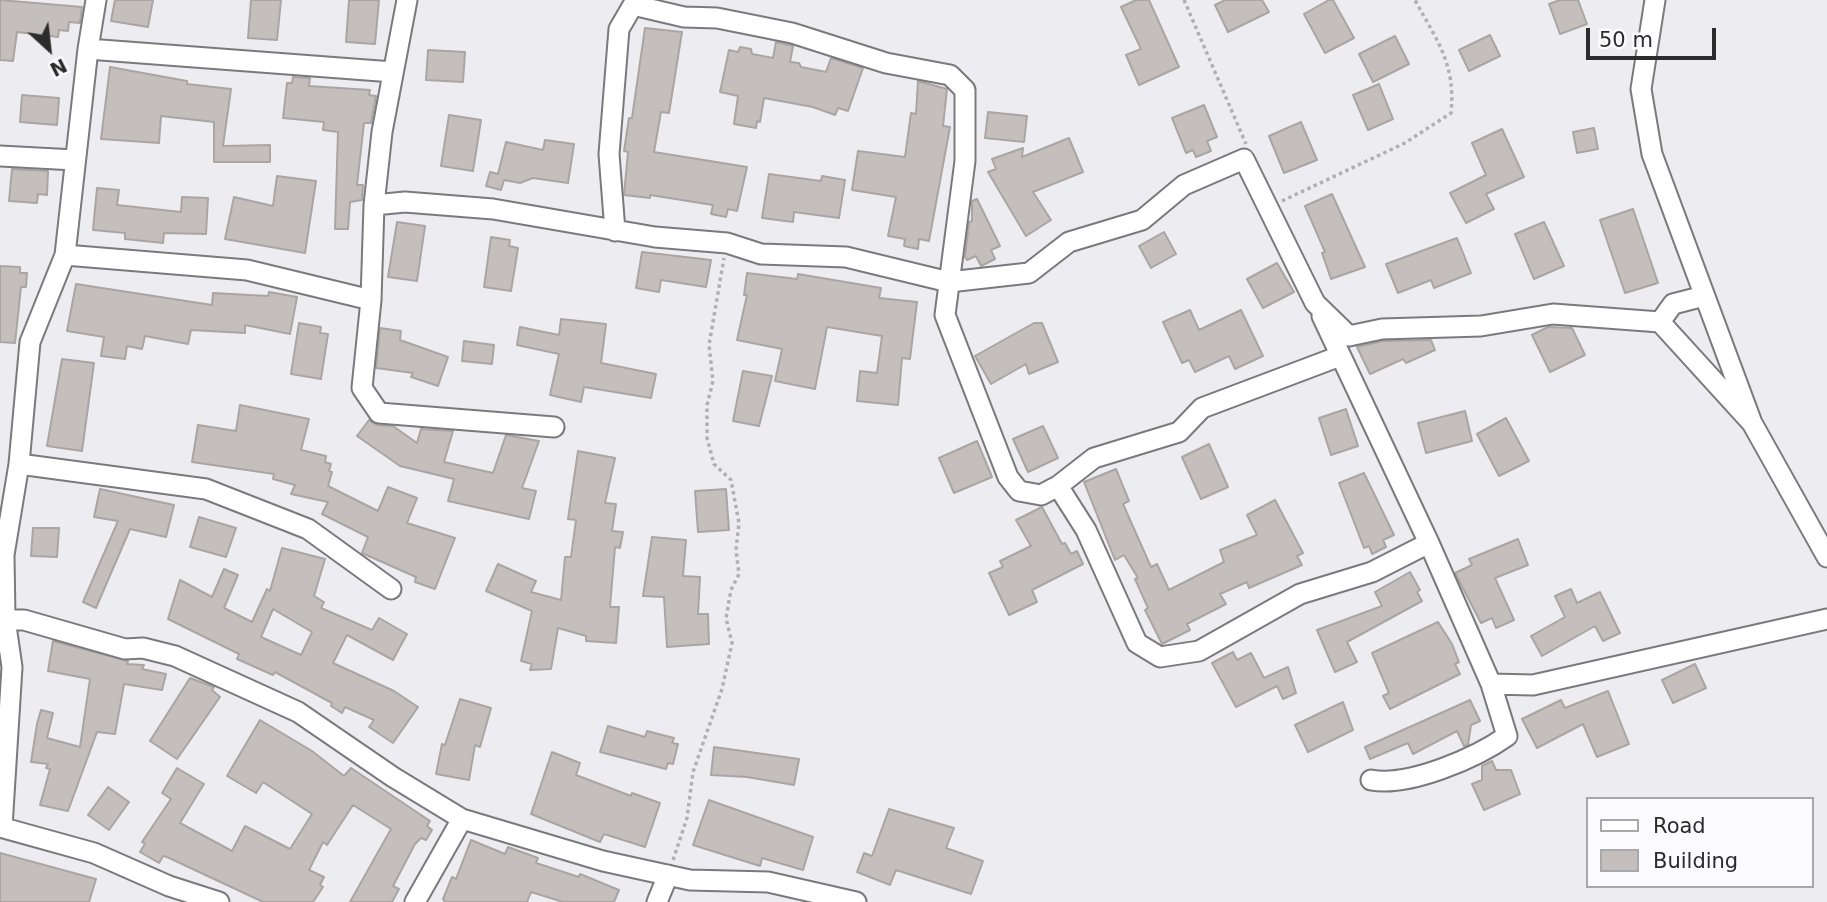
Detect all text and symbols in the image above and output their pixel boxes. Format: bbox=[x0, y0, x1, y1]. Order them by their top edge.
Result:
north arrow bbox=[14, 14, 84, 84]
scale bar bbox=[1589, 14, 1718, 58]
text: 50 m bbox=[1599, 28, 1653, 52]
text: N bbox=[46, 54, 71, 81]
legend bbox=[1586, 797, 1813, 888]
text: Road bbox=[1653, 814, 1706, 838]
text: Building bbox=[1653, 849, 1738, 873]

